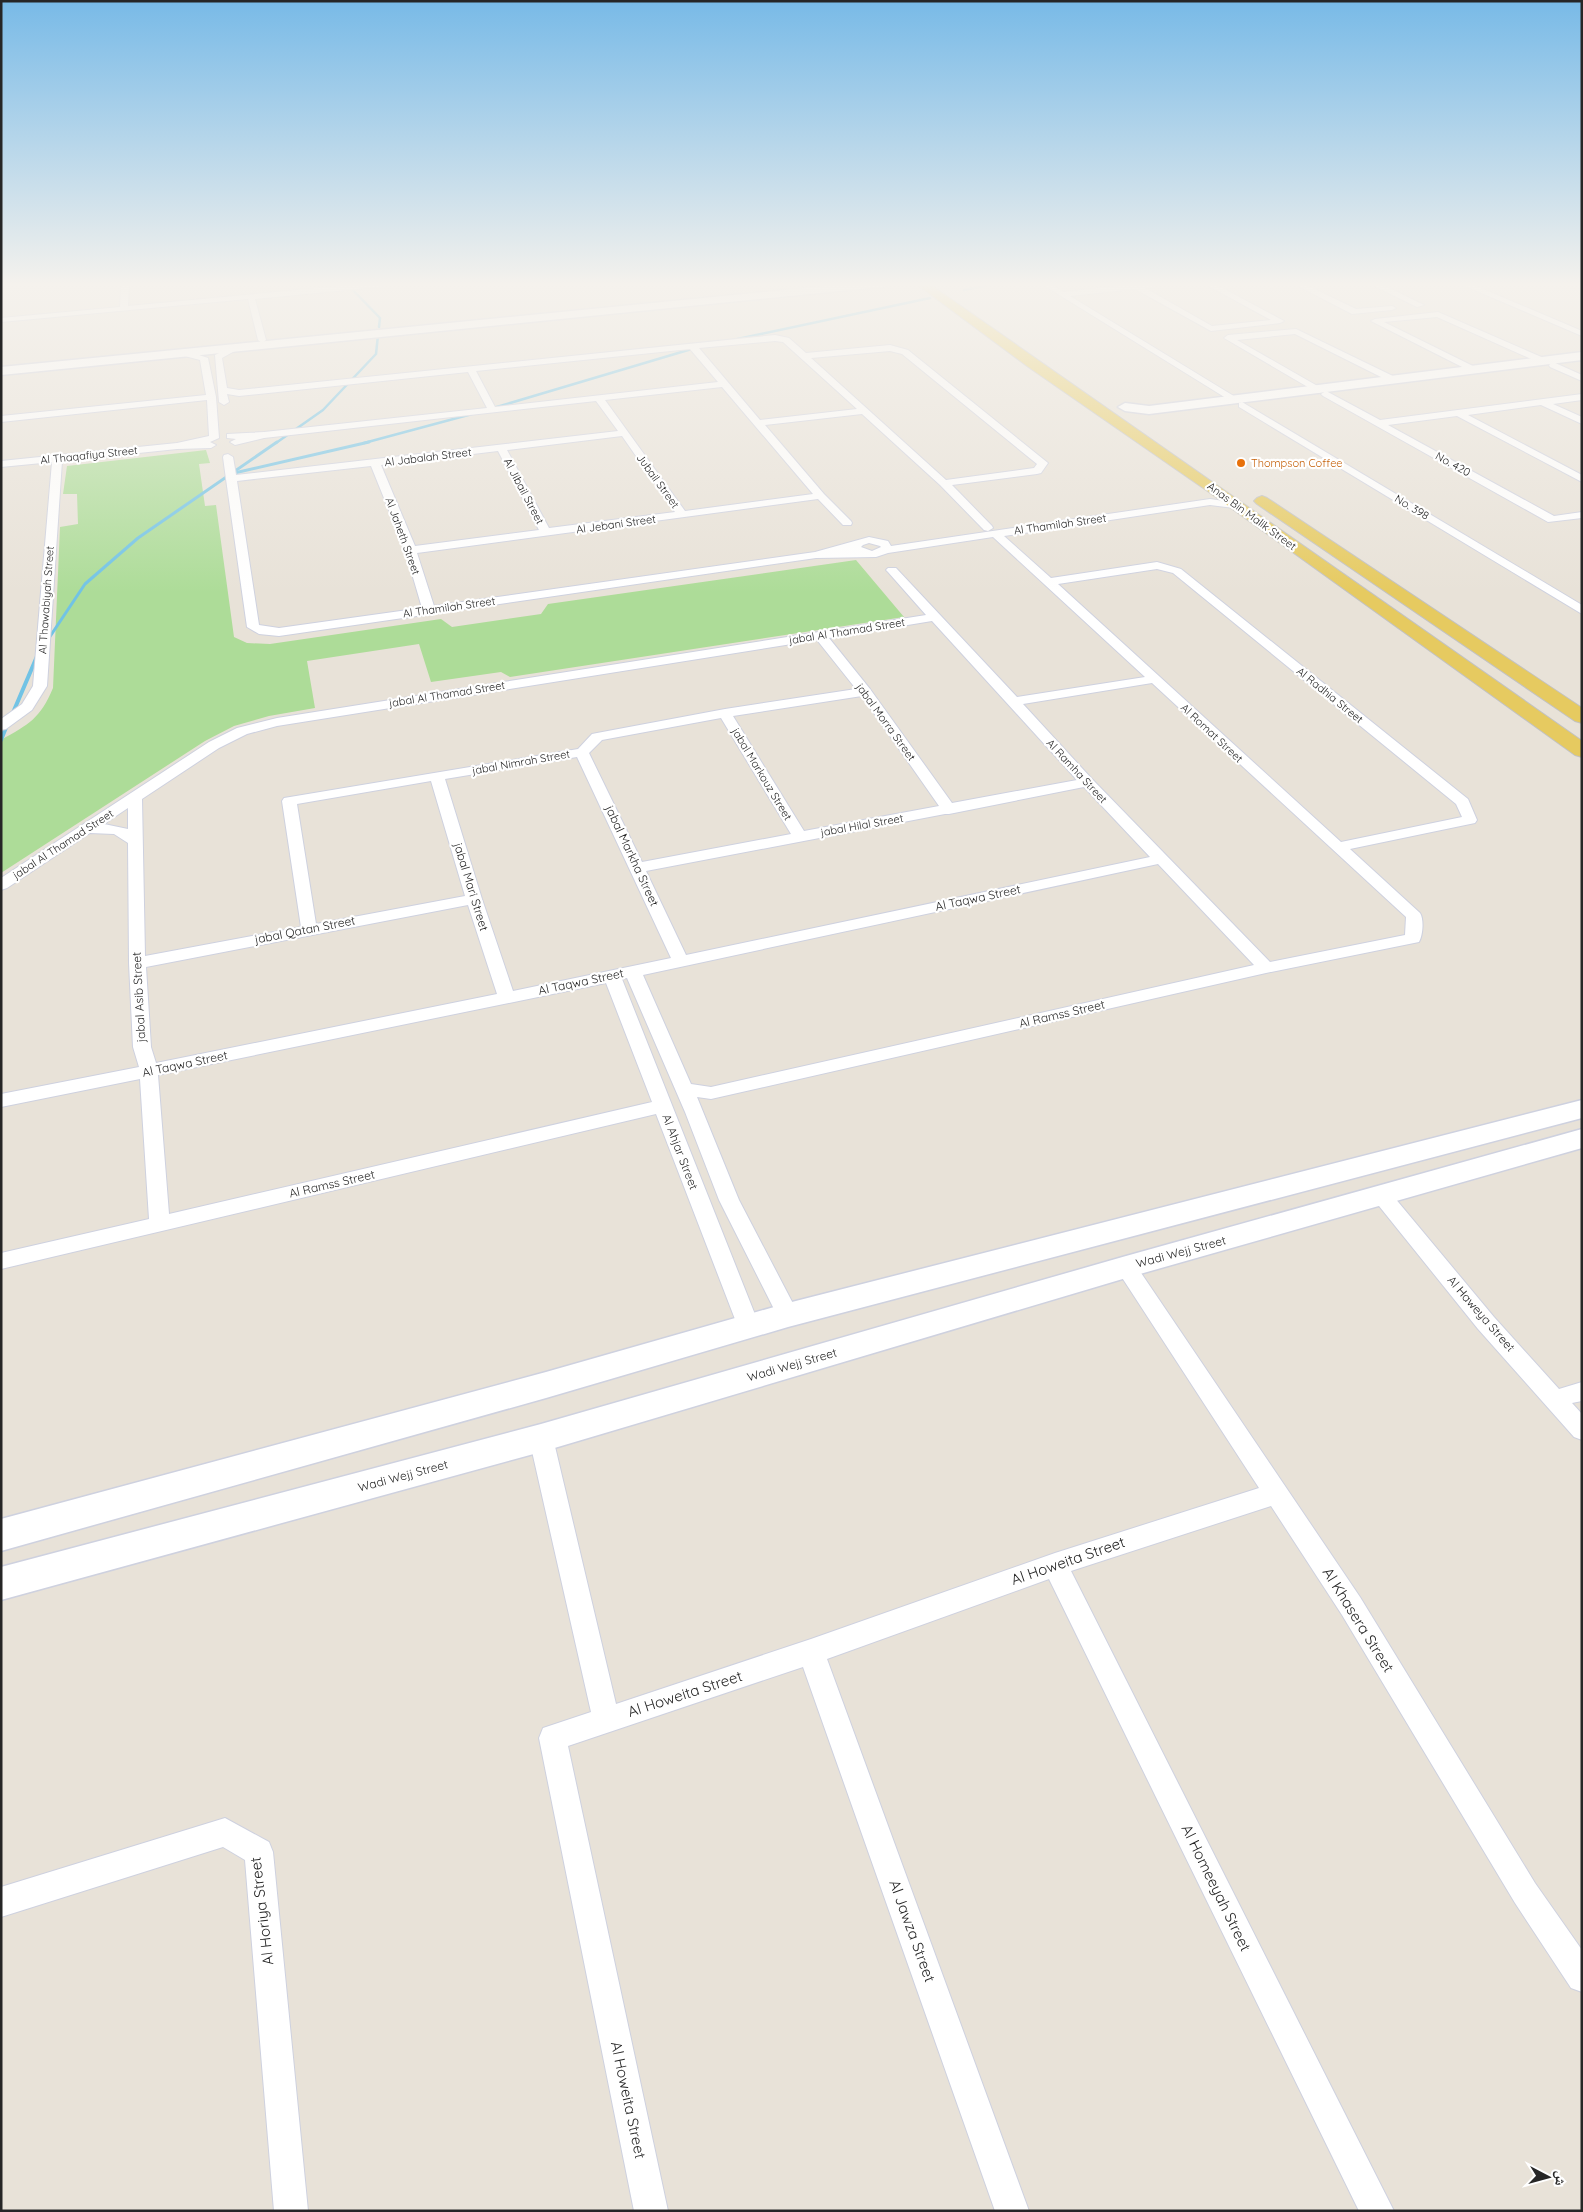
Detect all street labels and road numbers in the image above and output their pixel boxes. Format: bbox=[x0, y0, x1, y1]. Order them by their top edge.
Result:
street label: Al Thaqafiya Street bbox=[40, 443, 139, 467]
street label: Al Jabalah Street bbox=[384, 445, 473, 469]
street label: No. 420 bbox=[1433, 449, 1473, 479]
street label: Jubail Street bbox=[634, 451, 683, 511]
street label: Al Jibail Street bbox=[501, 456, 547, 527]
street label: Anas Bin Malik Street bbox=[1205, 479, 1300, 553]
street label: No. 398 bbox=[1392, 491, 1432, 523]
street label: Al Jaheth Street bbox=[383, 495, 424, 577]
street label: Al Jebani Street bbox=[575, 511, 657, 537]
street label: Al Thamilah Street bbox=[1013, 511, 1107, 537]
street label: Al Thawabiyah Street bbox=[35, 545, 57, 655]
street label: Al Thamilah Street bbox=[402, 594, 496, 620]
street label: jabal Al Thamad Street bbox=[787, 615, 906, 647]
street label: Al Radhia Street bbox=[1294, 664, 1366, 726]
street label: jabal Al Thamad Street bbox=[387, 678, 506, 710]
street label: jabal Morra Street bbox=[853, 680, 919, 764]
street label: Al Romat Street bbox=[1178, 701, 1246, 766]
street label: jabal Markouz Street bbox=[728, 724, 795, 823]
street label: Al Ramha Street bbox=[1044, 736, 1111, 806]
street label: jabal Nimrah Street bbox=[470, 746, 571, 778]
street label: jabal Markha Street bbox=[602, 802, 662, 909]
street label: jabal Al Thamad Street bbox=[9, 806, 116, 882]
street label: jabal Hilal Street bbox=[819, 811, 905, 839]
street label: jabal Mari Street bbox=[451, 840, 492, 933]
street label: Al Taqwa Street bbox=[934, 881, 1022, 914]
street label: jabal Qatan Street bbox=[252, 912, 356, 947]
street label: jabal Asib Street bbox=[129, 951, 148, 1044]
street label: Al Taqwa Street bbox=[537, 965, 625, 998]
street label: Al Ramss Street bbox=[1018, 996, 1106, 1031]
street label: Al Taqwa Street bbox=[141, 1047, 229, 1080]
street label: Al Ahjar Street bbox=[659, 1112, 702, 1192]
street label: Al Ramss Street bbox=[288, 1166, 376, 1201]
street label: Wadi Wejj Street bbox=[1134, 1232, 1228, 1271]
street label: Al Haweya Street bbox=[1444, 1273, 1518, 1355]
street label: Wadi Wejj Street bbox=[745, 1345, 838, 1385]
street label: Wadi Wejj Street bbox=[356, 1456, 450, 1495]
street label: Al Howeita Street bbox=[1008, 1532, 1127, 1589]
street label: Al Khasera Street bbox=[1318, 1564, 1398, 1676]
street label: Al Howeita Street bbox=[625, 1666, 745, 1721]
street label: Al Homeeyah Street bbox=[1177, 1821, 1255, 1954]
street label: Al Horiya Street bbox=[245, 1856, 278, 1966]
street label: Al Jawza Street bbox=[885, 1877, 940, 1985]
street label: Al Howeita Street bbox=[607, 2040, 650, 2160]

